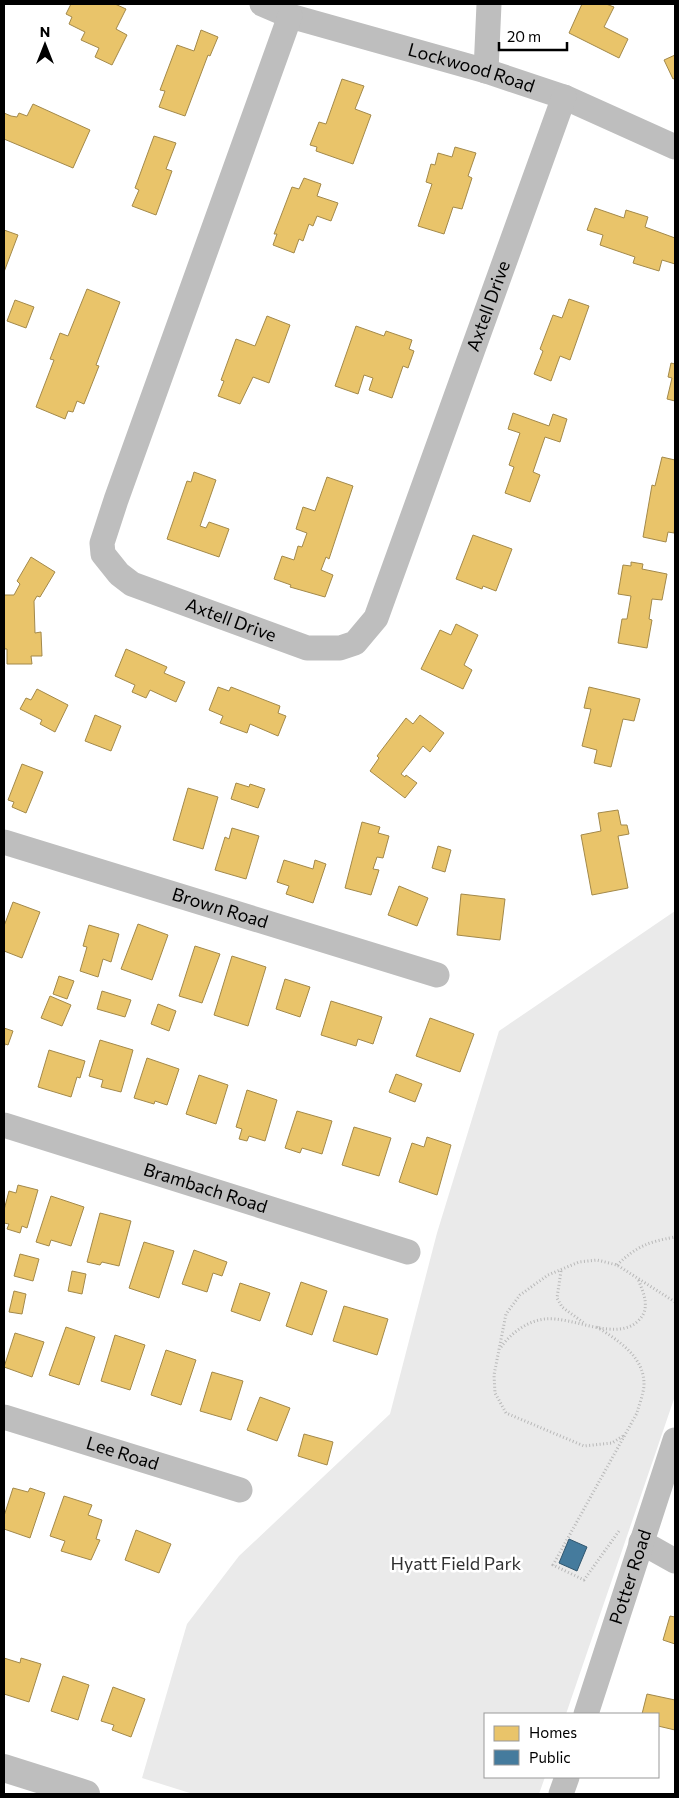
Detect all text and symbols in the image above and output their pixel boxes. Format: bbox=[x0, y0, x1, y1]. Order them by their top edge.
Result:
north arrow bbox=[20, 20, 70, 70]
scale bar bbox=[499, 20, 566, 52]
text: N bbox=[40, 23, 50, 40]
text: 20 m bbox=[507, 27, 541, 45]
street label: Lockwood Road bbox=[406, 38, 538, 96]
street label: Axtell Drive bbox=[461, 257, 514, 354]
street label: Axtell Drive bbox=[183, 593, 280, 646]
street label: Brown Road bbox=[170, 882, 271, 932]
street label: Brambach Road bbox=[141, 1158, 270, 1217]
street label: Lee Road bbox=[84, 1431, 162, 1474]
street label: Potter Road bbox=[604, 1527, 655, 1627]
park label: Hyatt Field Park bbox=[391, 1552, 522, 1574]
legend bbox=[484, 1713, 659, 1778]
text: Homes bbox=[529, 1723, 577, 1741]
text: Public bbox=[529, 1748, 571, 1766]

